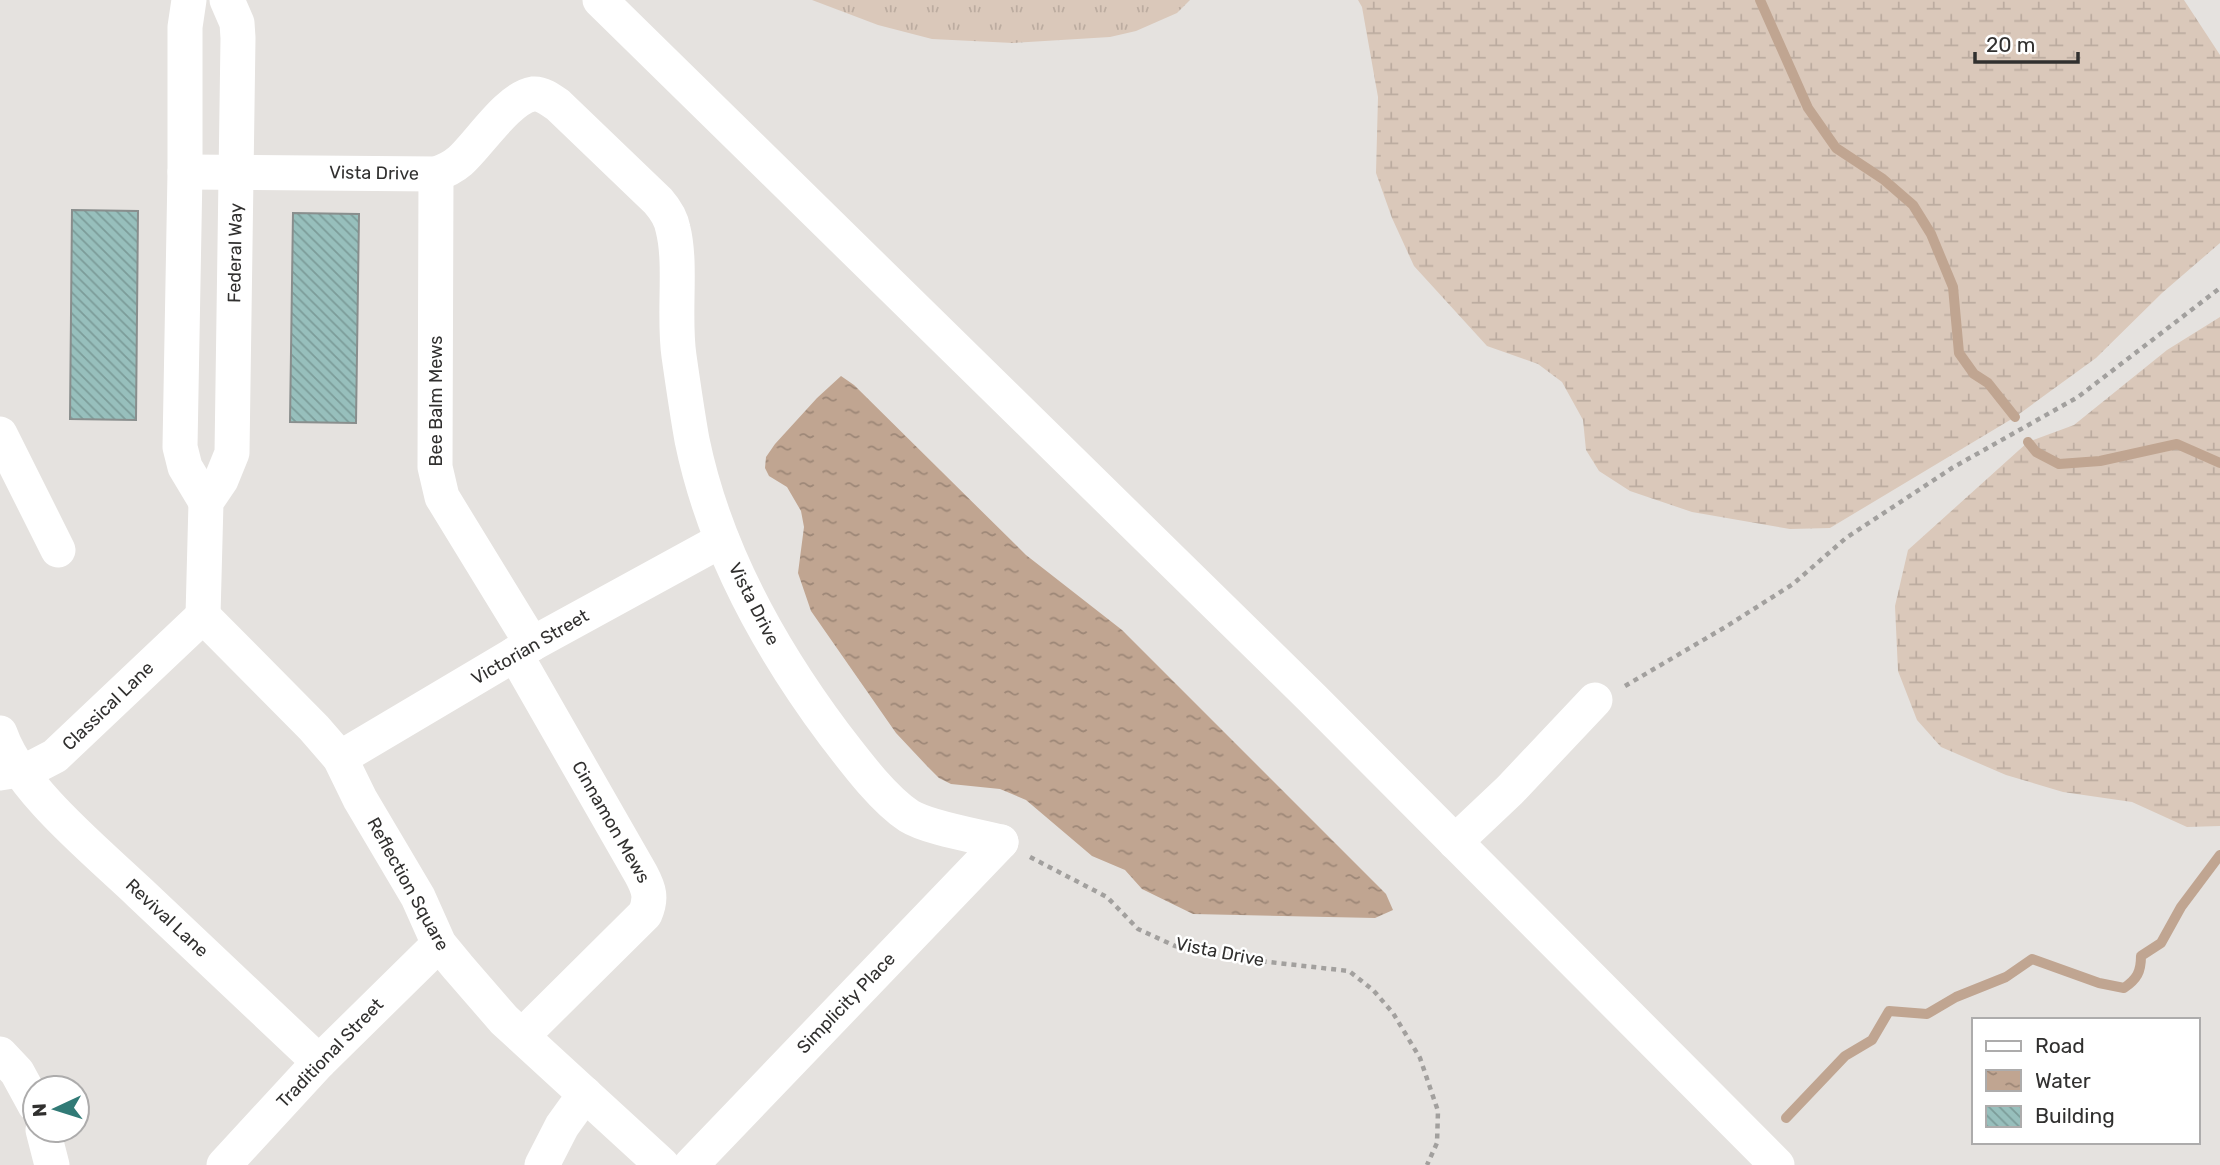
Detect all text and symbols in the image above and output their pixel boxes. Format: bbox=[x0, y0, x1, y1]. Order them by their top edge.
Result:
scale bar bbox=[1975, 21, 2078, 65]
text: 20 m bbox=[1986, 32, 2035, 57]
street label: Vista Drive bbox=[329, 161, 419, 185]
street label: Federal Way bbox=[223, 203, 247, 303]
street label: Bee Balm Mews bbox=[425, 336, 447, 466]
street label: Vista Drive bbox=[724, 559, 784, 649]
street label: Victorian Street bbox=[467, 605, 593, 689]
street label: Classical Lane bbox=[58, 657, 158, 755]
street label: Cinnamon Mews bbox=[567, 757, 655, 887]
street label: Reflection Square bbox=[362, 814, 454, 954]
street label: Revival Lane bbox=[121, 874, 213, 962]
street label: Vista Drive bbox=[1174, 933, 1266, 971]
street label: Simplicity Place bbox=[792, 948, 900, 1058]
street label: Traditional Street bbox=[272, 994, 388, 1112]
legend bbox=[1972, 1018, 2199, 1144]
text: Road bbox=[2035, 1033, 2085, 1058]
text: Water bbox=[2035, 1068, 2091, 1093]
north arrow bbox=[21, 1074, 91, 1144]
text: N bbox=[28, 1103, 51, 1118]
text: Building bbox=[2035, 1103, 2115, 1128]

